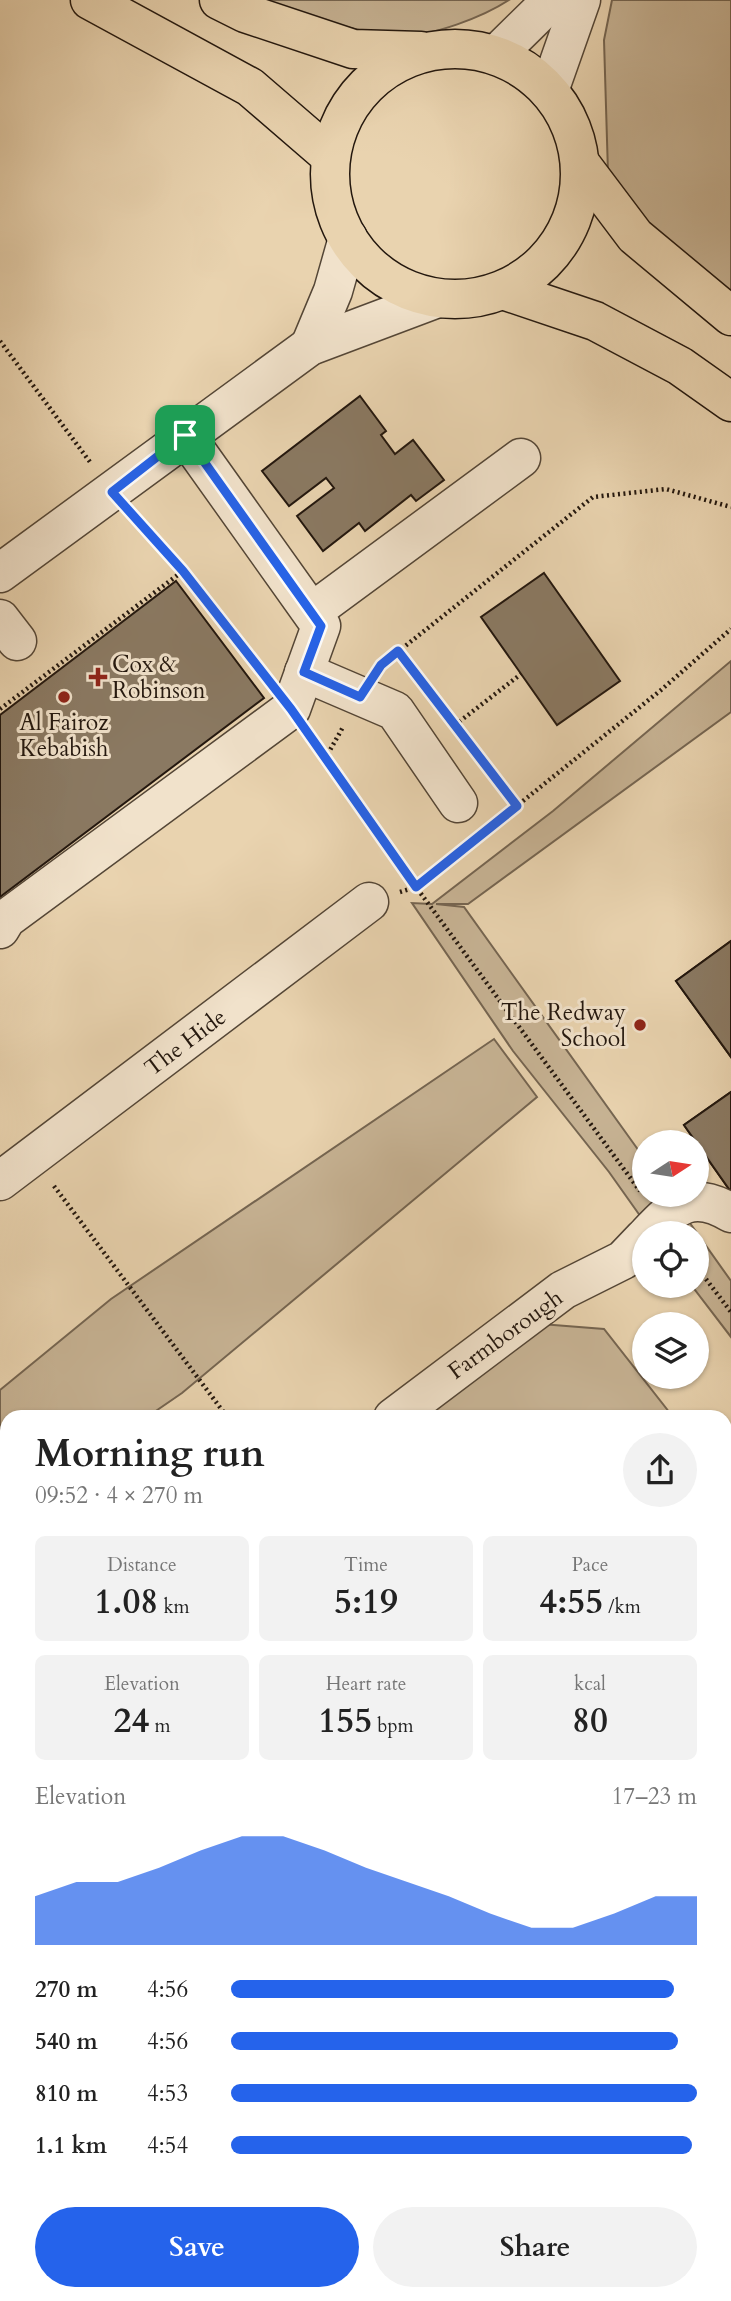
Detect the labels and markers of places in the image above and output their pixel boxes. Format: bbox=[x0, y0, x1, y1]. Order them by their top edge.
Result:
pin bbox=[155, 405, 215, 465]
place label: Cox & Robinson bbox=[112, 649, 205, 706]
marker: Cox & Robinson bbox=[90, 669, 106, 685]
marker: Al Fairoz Kebabish bbox=[56, 689, 72, 705]
place label: Al Fairoz Kebabish bbox=[19, 707, 109, 764]
place label: The Redway School bbox=[501, 997, 626, 1054]
marker: The Redway School bbox=[632, 1017, 648, 1033]

